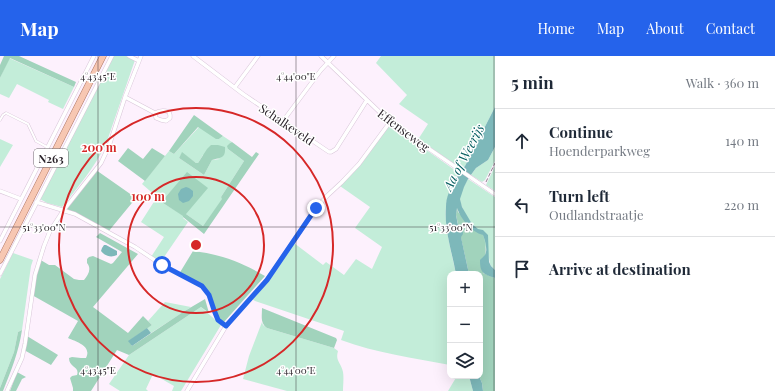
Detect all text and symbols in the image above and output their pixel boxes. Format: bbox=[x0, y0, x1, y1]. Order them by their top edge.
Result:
text: Map bbox=[20, 15, 59, 41]
text: Home bbox=[537, 19, 575, 38]
text: Map bbox=[597, 19, 624, 38]
text: About bbox=[646, 19, 684, 38]
text: Contact bbox=[706, 19, 755, 38]
text: 4°43'45"E bbox=[80, 69, 116, 83]
text: 4°44'00"E bbox=[276, 69, 316, 83]
text: 5 min bbox=[511, 71, 554, 93]
text: Walk · 360 m bbox=[686, 74, 759, 91]
street label: Schalkeveld bbox=[256, 100, 318, 148]
street label: Effenseweg bbox=[375, 105, 434, 155]
water label: Aa of Weerijs bbox=[438, 121, 487, 195]
text: Continue bbox=[549, 122, 613, 142]
icon: ahead bbox=[511, 130, 533, 152]
text: 140 m bbox=[725, 132, 759, 149]
text: 200 m bbox=[81, 139, 117, 155]
text: Hoenderparkweg bbox=[549, 142, 650, 159]
road number: N263 bbox=[34, 149, 68, 167]
text: Turn left bbox=[549, 186, 610, 206]
text: 100 m bbox=[131, 188, 165, 204]
icon: left bbox=[511, 194, 533, 216]
text: 220 m bbox=[724, 196, 759, 213]
route end bbox=[307, 199, 325, 217]
text: Oudlandstraatje bbox=[549, 206, 644, 223]
text: 51°33'00"N bbox=[22, 220, 66, 234]
text: 51°33'00"N bbox=[429, 220, 473, 234]
centre of rings bbox=[189, 238, 203, 252]
route start bbox=[153, 256, 171, 274]
icon: arrive bbox=[511, 258, 533, 280]
text: Arrive at destination bbox=[549, 259, 691, 279]
map controls bbox=[447, 271, 483, 379]
button: + bbox=[447, 271, 483, 307]
button: − bbox=[447, 307, 483, 343]
button: layers bbox=[447, 343, 483, 379]
text: 4°43'45"E bbox=[80, 363, 116, 377]
text: 4°44'00"E bbox=[276, 363, 316, 377]

